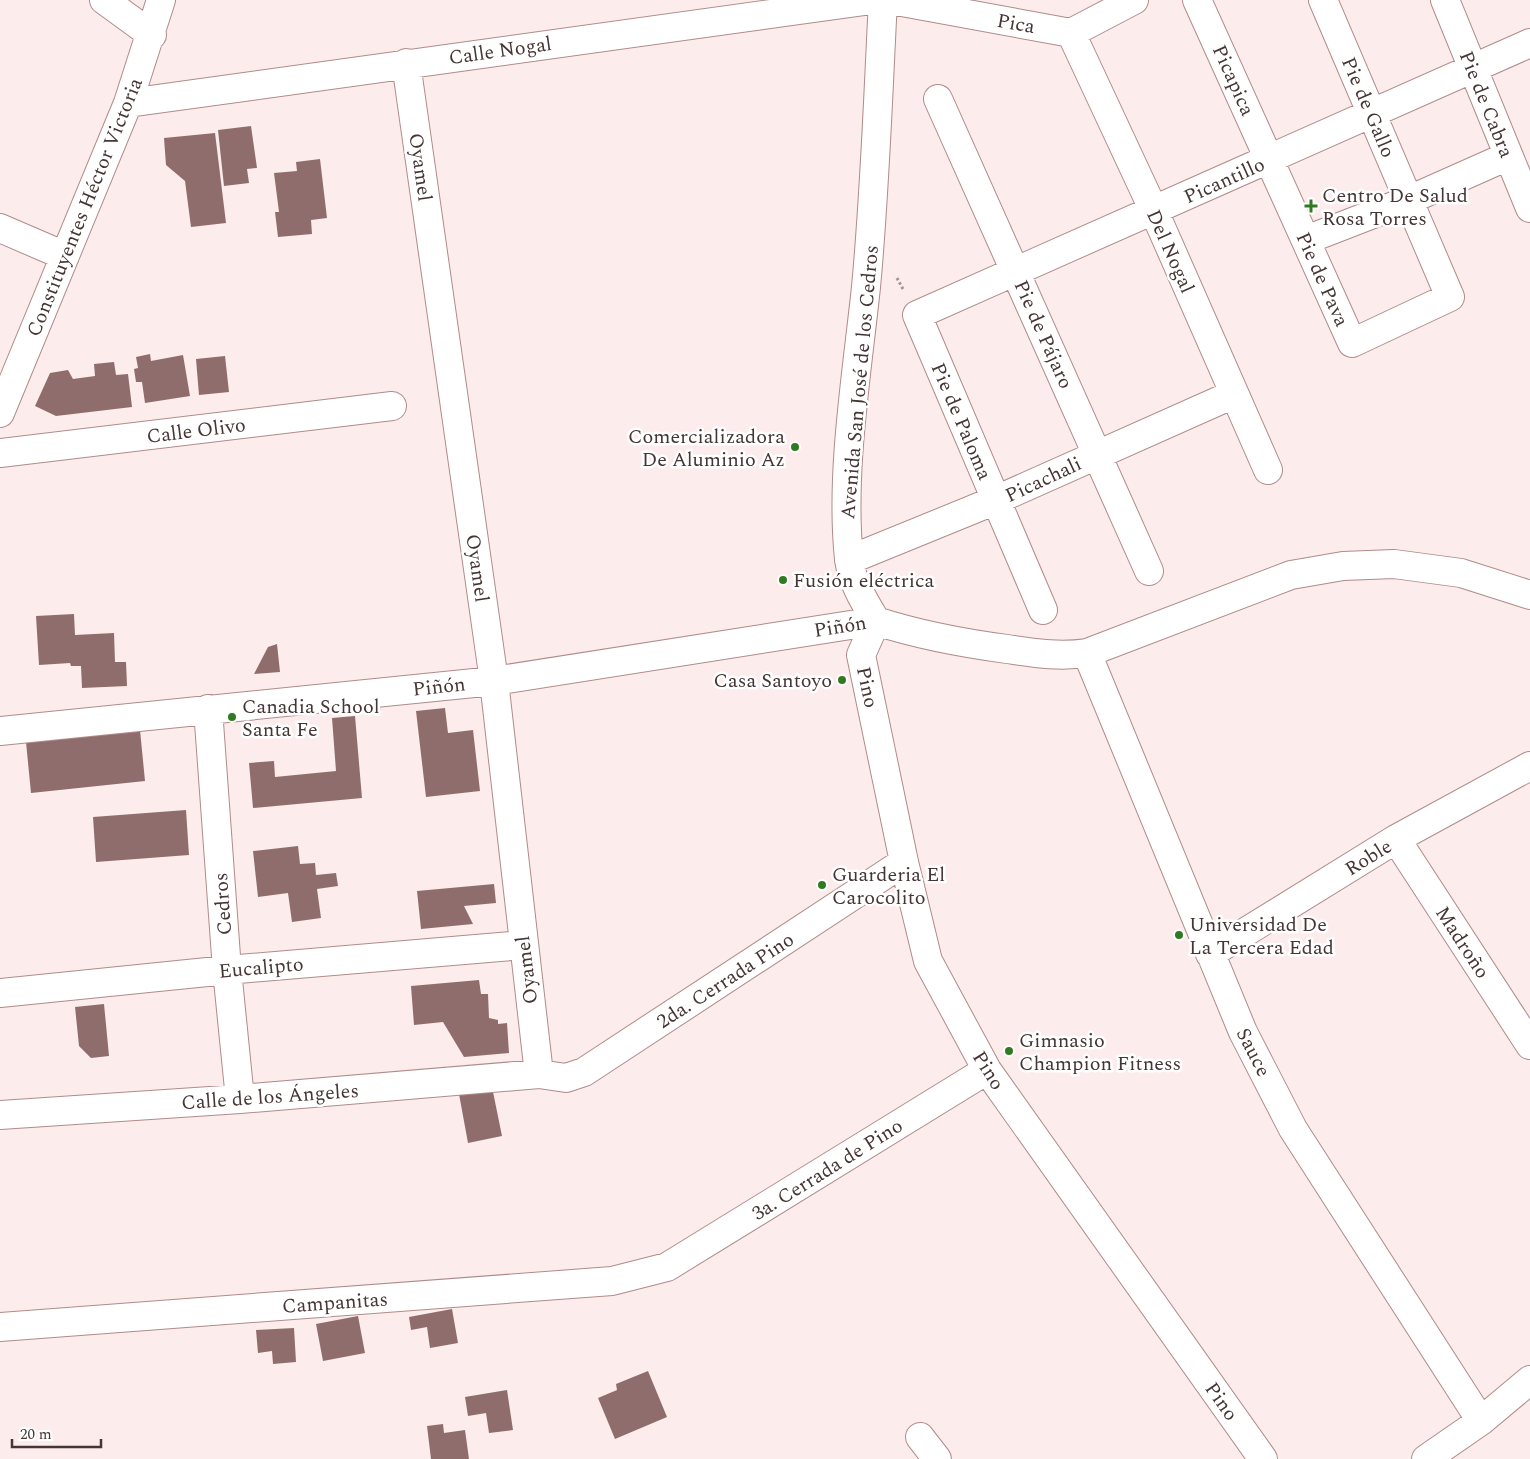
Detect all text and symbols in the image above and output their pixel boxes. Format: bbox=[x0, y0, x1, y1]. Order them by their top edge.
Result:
street label: Pica bbox=[994, 6, 1038, 42]
street label: Calle Nogal bbox=[447, 29, 554, 73]
street label: Picapica bbox=[1204, 40, 1262, 121]
street label: Pie de Cabra bbox=[1451, 46, 1521, 163]
street label: Pie de Gallo bbox=[1333, 52, 1403, 163]
street label: Constituyentes Héctor Victoria bbox=[19, 73, 151, 341]
street label: Oyamel bbox=[400, 131, 440, 203]
street label: Picantillo bbox=[1179, 150, 1270, 212]
place label: Centro De Salud Rosa Torres bbox=[1322, 181, 1468, 234]
marker: Centro De Salud Rosa Torres bbox=[1304, 199, 1318, 213]
street label: Del Nogal bbox=[1138, 205, 1202, 298]
street label: Pie de Pava bbox=[1288, 227, 1356, 332]
street label: Avenida San José de los Cedros bbox=[833, 244, 887, 520]
street label: Pie de Pájaro bbox=[1006, 275, 1080, 394]
street label: Pie de Paloma bbox=[923, 358, 999, 485]
street label: Calle Olivo bbox=[145, 410, 247, 452]
place label: Comercializadora De Aluminio Az bbox=[628, 422, 785, 475]
marker: Comercializadora De Aluminio Az bbox=[789, 441, 801, 453]
street label: Picachali bbox=[1000, 449, 1087, 511]
street label: Oyamel bbox=[457, 532, 497, 604]
place label: Fusión eléctrica bbox=[793, 566, 935, 596]
marker: Fusión eléctrica bbox=[777, 574, 789, 586]
street label: Piñón bbox=[812, 608, 869, 646]
street label: Pino bbox=[848, 664, 886, 711]
place label: Casa Santoyo bbox=[714, 666, 832, 696]
street label: Piñón bbox=[411, 669, 467, 705]
marker: Casa Santoyo bbox=[836, 674, 848, 686]
place label: Canadia School Santa Fe bbox=[242, 692, 380, 745]
marker: Canadia School Santa Fe bbox=[226, 711, 238, 723]
street label: Roble bbox=[1339, 832, 1398, 884]
place label: Guarderia El Carocolito bbox=[832, 860, 945, 913]
street label: Cedros bbox=[206, 872, 240, 936]
marker: Guarderia El Carocolito bbox=[816, 879, 828, 891]
street label: Madroño bbox=[1427, 900, 1497, 985]
place label: Universidad De La Tercera Edad bbox=[1189, 910, 1334, 963]
street label: 2da. Cerrada Pino bbox=[651, 925, 800, 1037]
marker: Universidad De La Tercera Edad bbox=[1173, 929, 1185, 941]
street label: Oyamel bbox=[508, 934, 546, 1006]
street label: Eucalipto bbox=[217, 949, 305, 987]
street label: Sauce bbox=[1228, 1023, 1278, 1082]
place label: Gimnasio Champion Fitness bbox=[1019, 1026, 1181, 1079]
street label: Pino bbox=[964, 1045, 1012, 1096]
marker: Gimnasio Champion Fitness bbox=[1003, 1045, 1015, 1057]
street label: Calle de los Ángeles bbox=[180, 1076, 360, 1118]
street label: 3a. Cerrada de Pino bbox=[746, 1111, 909, 1228]
street label: Campanitas bbox=[281, 1284, 389, 1322]
street label: Pino bbox=[1197, 1376, 1245, 1427]
scale bar bbox=[12, 1416, 101, 1448]
text: 20 m bbox=[20, 1423, 52, 1446]

